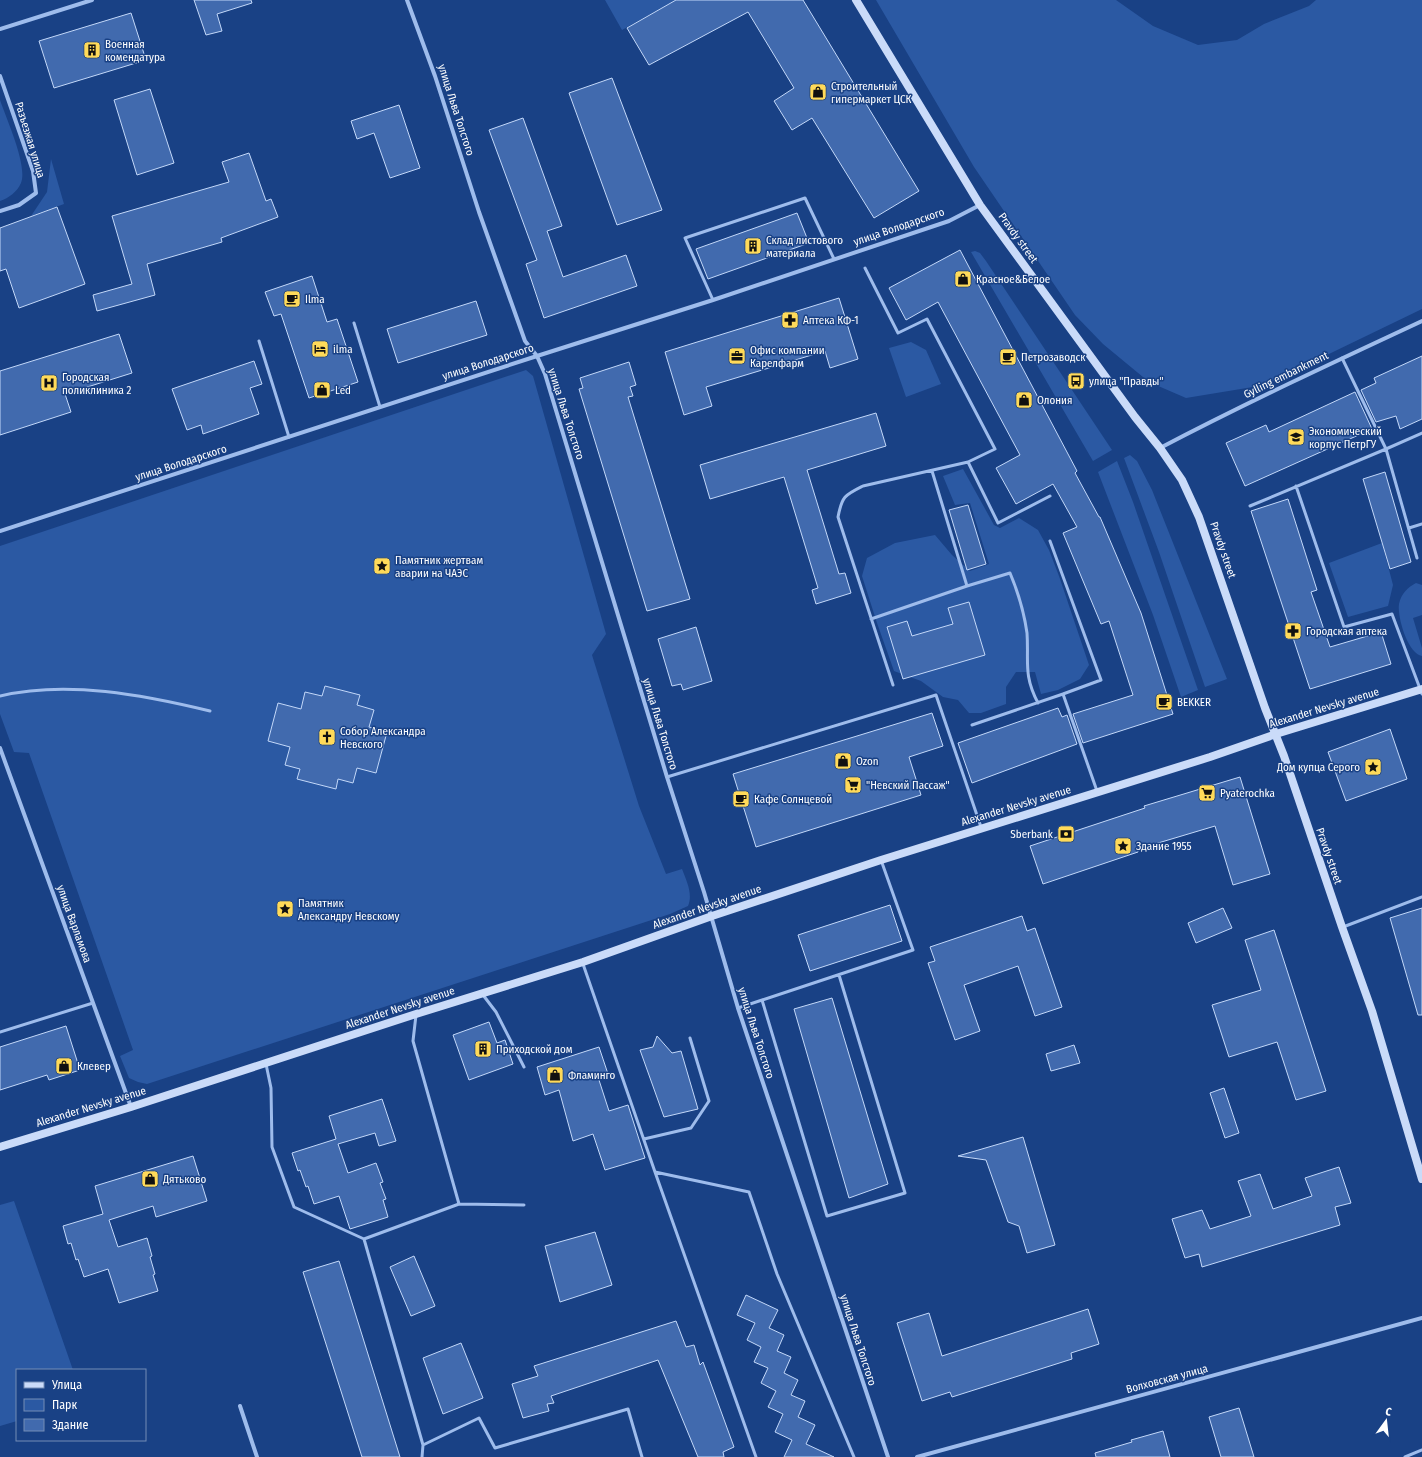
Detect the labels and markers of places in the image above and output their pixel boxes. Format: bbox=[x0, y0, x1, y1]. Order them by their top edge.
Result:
place label: Военная комендатура bbox=[105, 38, 165, 64]
building icon: Военная комендатура bbox=[82, 40, 102, 60]
place label: Строительный гипермаркет ЦСК bbox=[831, 80, 912, 106]
shop icon: Строительный гипермаркет ЦСК bbox=[808, 82, 828, 102]
place label: Склад листового материала bbox=[766, 234, 843, 260]
building icon: Склад листового материала bbox=[743, 236, 763, 256]
shop icon: Красное&Белое bbox=[953, 269, 973, 289]
place label: Красное&Белое bbox=[976, 273, 1050, 286]
cafe icon: Ilma bbox=[282, 289, 302, 309]
place label: Ilma bbox=[305, 293, 325, 306]
pharmacy icon: Аптека КФ-1 bbox=[780, 310, 800, 330]
place label: Аптека КФ-1 bbox=[803, 314, 859, 327]
hotel icon: ilma bbox=[310, 339, 330, 359]
place label: ilma bbox=[333, 343, 353, 356]
place label: Офис компании Карелфарм bbox=[750, 344, 825, 370]
office icon: Офис компании Карелфарм bbox=[727, 346, 747, 366]
cafe icon: Петрозаводск bbox=[998, 347, 1018, 367]
place label: Петрозаводск bbox=[1021, 351, 1086, 364]
place label: Городская поликлиника 2 bbox=[62, 371, 132, 397]
bus stop icon: улица "Правды" bbox=[1066, 371, 1086, 391]
hospital icon: Городская поликлиника 2 bbox=[39, 373, 59, 393]
place label: улица "Правды" bbox=[1089, 375, 1164, 388]
shop icon: Led bbox=[312, 380, 332, 400]
place label: Led bbox=[335, 384, 351, 397]
shop icon: Олония bbox=[1014, 390, 1034, 410]
place label: Олония bbox=[1037, 394, 1072, 407]
place label: Экономический корпус ПетрГУ bbox=[1309, 425, 1382, 451]
school or university icon: Экономический корпус ПетрГУ bbox=[1286, 427, 1306, 447]
place label: Памятник жертвам аварии на ЧАЭС bbox=[395, 554, 483, 580]
place icon: Памятник жертвам аварии на ЧАЭС bbox=[372, 556, 392, 576]
pharmacy icon: Городская аптека bbox=[1283, 621, 1303, 641]
place label: Городская аптека bbox=[1306, 625, 1387, 638]
cafe icon: BEKKER bbox=[1154, 692, 1174, 712]
place label: BEKKER bbox=[1177, 696, 1211, 709]
place label: Собор Александра Невского bbox=[340, 725, 426, 751]
church icon: Собор Александра Невского bbox=[317, 727, 337, 747]
shop icon: Ozon bbox=[833, 751, 853, 771]
place label: Ozon bbox=[856, 755, 879, 768]
place icon: Дом купца Серого bbox=[1363, 757, 1383, 777]
place label: Дом купца Серого bbox=[1276, 761, 1360, 774]
supermarket icon: "Невский Пассаж" bbox=[843, 775, 863, 795]
place label: "Невский Пассаж" bbox=[866, 779, 950, 792]
supermarket icon: Pyaterochka bbox=[1197, 783, 1217, 803]
place label: Pyaterochka bbox=[1220, 787, 1275, 800]
cafe icon: Кафе Солнцевой bbox=[731, 789, 751, 809]
place label: Кафе Солнцевой bbox=[754, 793, 832, 806]
bank icon: Sberbank bbox=[1056, 824, 1076, 844]
place label: Sberbank bbox=[1010, 828, 1054, 841]
place icon: Здание 1955 bbox=[1113, 836, 1133, 856]
place label: Здание 1955 bbox=[1136, 840, 1192, 853]
place label: Памятник Александру Невскому bbox=[298, 897, 399, 923]
place icon: Памятник Александру Невскому bbox=[275, 899, 295, 919]
building icon: Приходской дом bbox=[473, 1039, 493, 1059]
place label: Приходской дом bbox=[496, 1043, 573, 1056]
shop icon: Клевер bbox=[54, 1056, 74, 1076]
place label: Клевер bbox=[77, 1060, 111, 1073]
shop icon: Фламинго bbox=[545, 1065, 565, 1085]
place label: Фламинго bbox=[568, 1069, 615, 1082]
shop icon: Дятьково bbox=[140, 1169, 160, 1189]
place label: Дятьково bbox=[162, 1173, 206, 1186]

